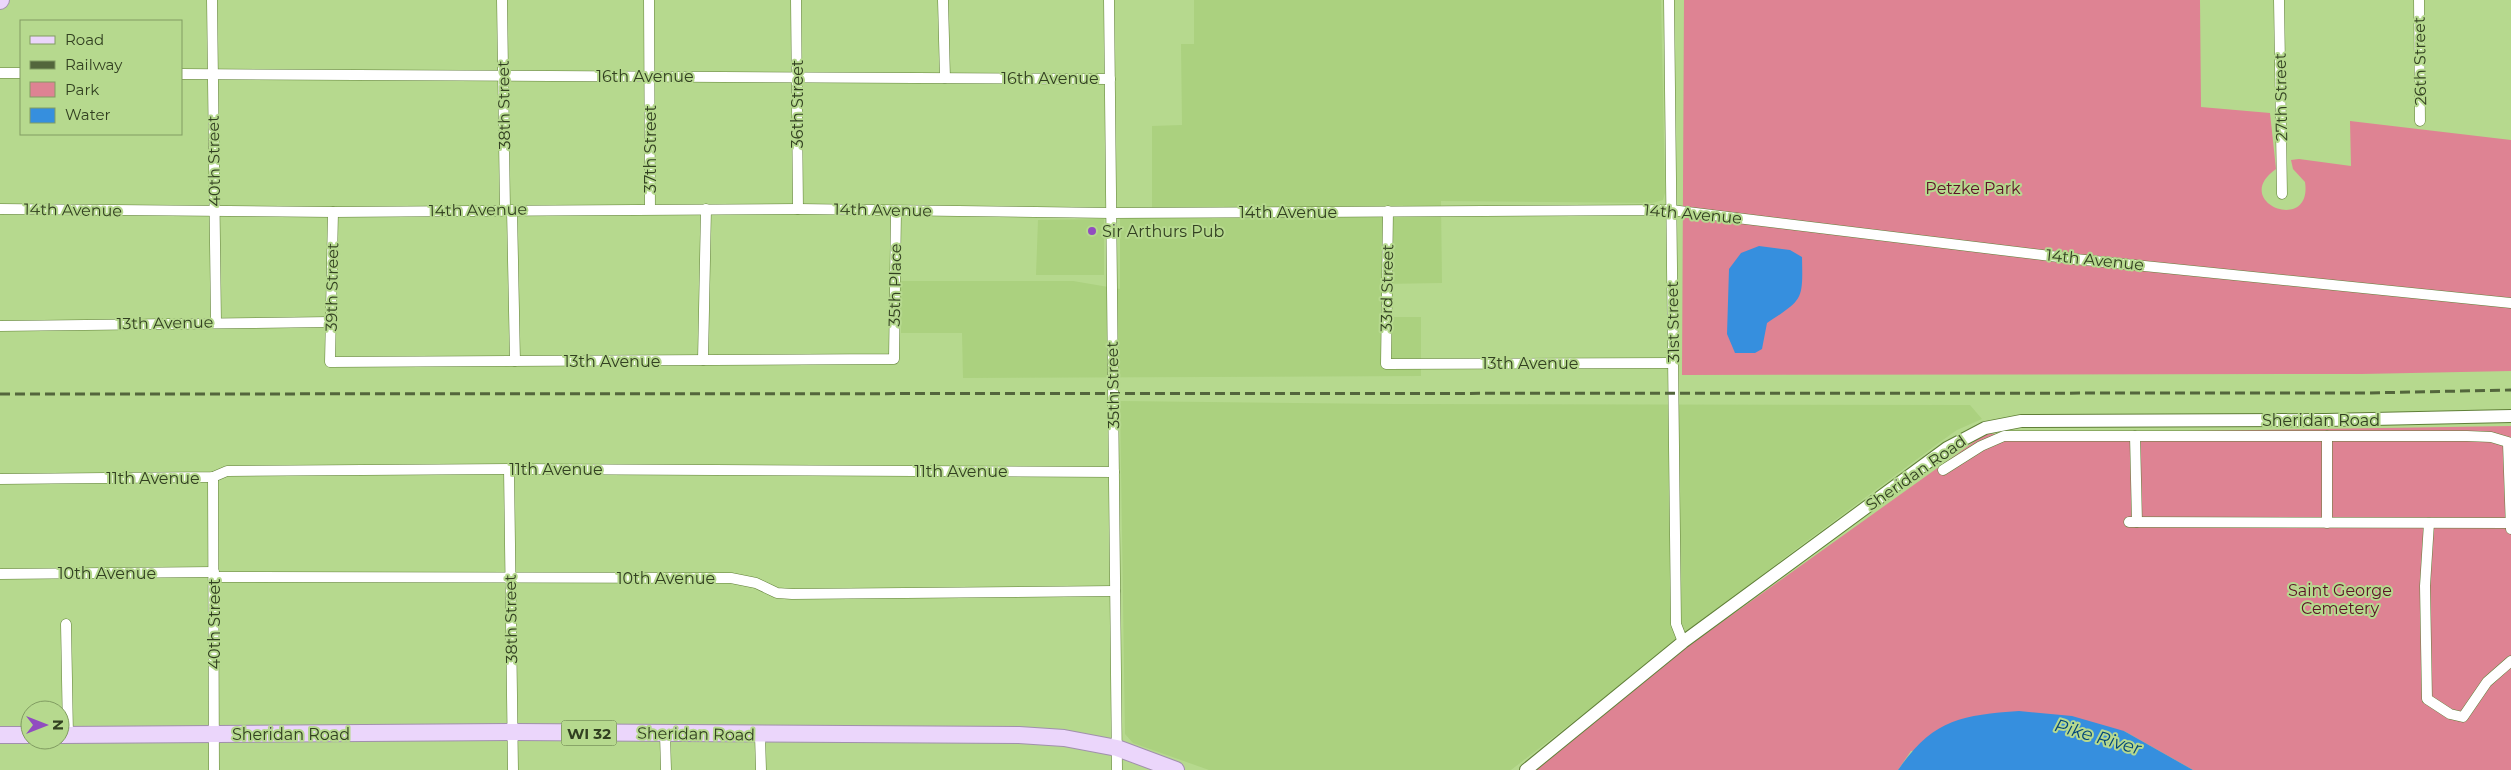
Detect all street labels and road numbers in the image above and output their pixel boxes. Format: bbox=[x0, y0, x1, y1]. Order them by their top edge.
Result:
street label: 26th Street bbox=[2410, 16, 2430, 106]
street label: 27th Street bbox=[2271, 52, 2291, 141]
street label: 36th Street bbox=[788, 59, 807, 148]
street label: 38th Street bbox=[494, 60, 514, 150]
street label: 16th Avenue bbox=[596, 67, 694, 86]
street label: 16th Avenue bbox=[1001, 69, 1099, 88]
street label: 37th Street bbox=[641, 105, 660, 193]
street label: 40th Street bbox=[204, 115, 224, 207]
street label: 14th Avenue bbox=[24, 200, 122, 220]
street label: 14th Avenue bbox=[429, 200, 527, 220]
street label: 14th Avenue bbox=[834, 200, 932, 220]
street label: 14th Avenue bbox=[1643, 200, 1743, 228]
street label: 14th Avenue bbox=[1239, 203, 1337, 222]
street label: 39th Street bbox=[322, 242, 342, 332]
street label: 35th Place bbox=[885, 243, 905, 327]
street label: 33rd Street bbox=[1377, 244, 1397, 332]
street label: 14th Avenue bbox=[2045, 245, 2145, 275]
street label: 31st Street bbox=[1663, 281, 1683, 363]
street label: 13th Avenue bbox=[116, 313, 214, 333]
street label: 35th Street bbox=[1103, 340, 1123, 429]
street label: 13th Avenue bbox=[564, 352, 660, 371]
street label: 13th Avenue bbox=[1482, 354, 1578, 373]
street label: Sheridan Road bbox=[2262, 411, 2380, 430]
street label: Sheridan Road bbox=[1862, 431, 1970, 515]
street label: 11th Avenue bbox=[509, 460, 603, 479]
street label: 11th Avenue bbox=[914, 462, 1008, 481]
street label: 11th Avenue bbox=[106, 469, 200, 488]
street label: 10th Avenue bbox=[58, 564, 156, 583]
street label: 10th Avenue bbox=[617, 569, 715, 588]
street label: 38th Street bbox=[501, 574, 521, 664]
street label: 40th Street bbox=[205, 578, 224, 670]
road number: WI 32 bbox=[562, 720, 616, 746]
street label: Sheridan Road bbox=[637, 723, 755, 745]
street label: Sheridan Road bbox=[232, 725, 350, 744]

